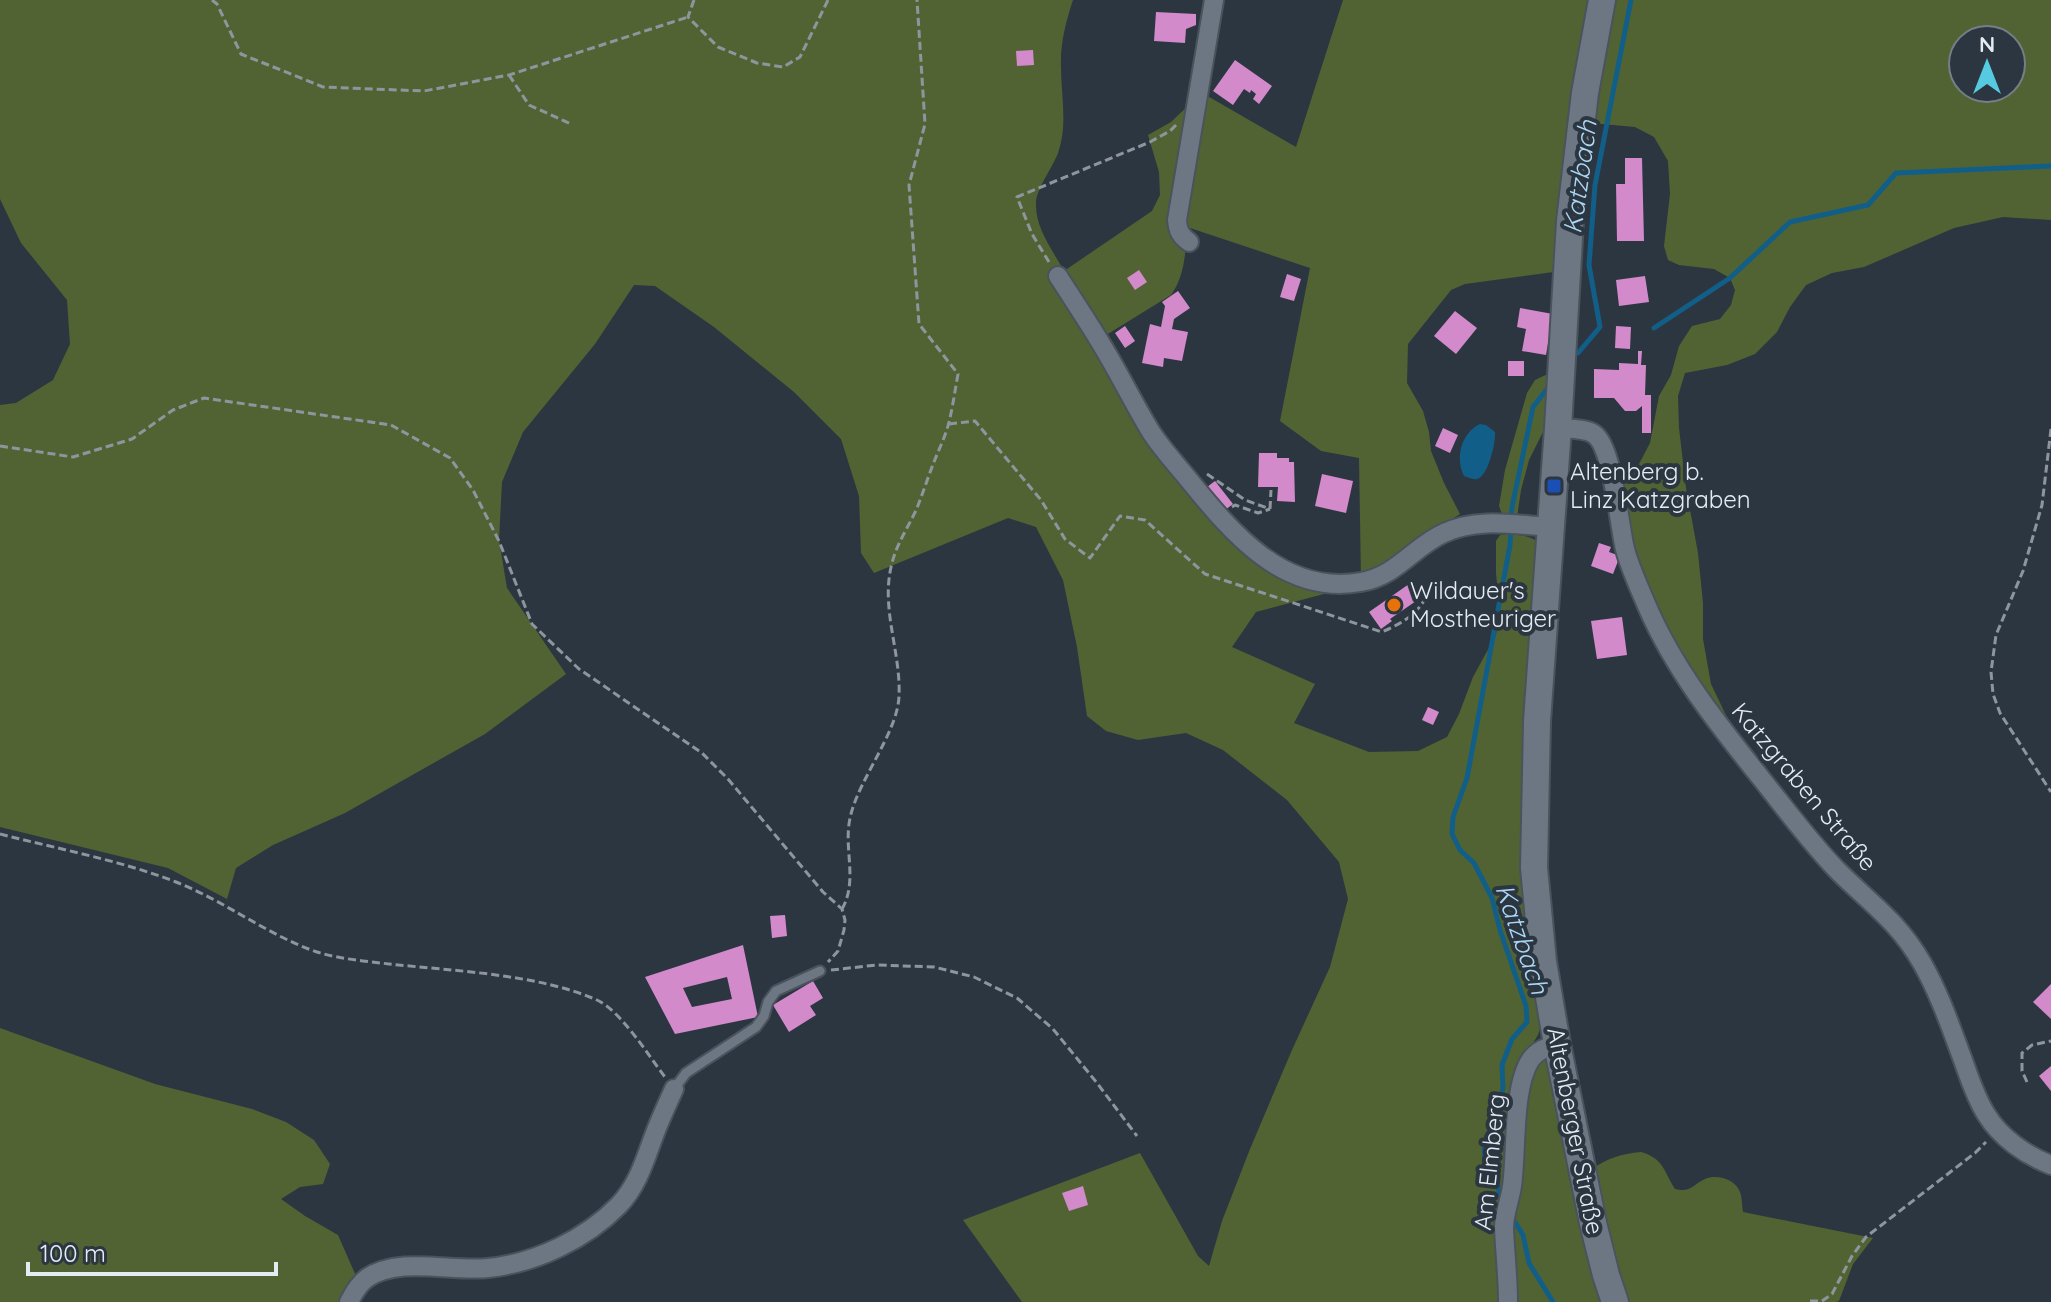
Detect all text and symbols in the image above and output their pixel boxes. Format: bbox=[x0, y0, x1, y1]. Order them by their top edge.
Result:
north arrow bbox=[1947, 24, 2027, 104]
text: N bbox=[1979, 30, 1995, 58]
water label: Katzbach bbox=[1555, 117, 1604, 236]
place label: Altenberg b. Linz Katzgraben bbox=[1570, 456, 1751, 514]
marker: Altenberg b. Linz Katzgraben bbox=[1545, 477, 1563, 495]
place label: Wildauer's Mostheuriger bbox=[1410, 575, 1556, 633]
marker: Wildauer's Mostheuriger bbox=[1385, 596, 1403, 614]
street label: Katzgraben Straße bbox=[1726, 696, 1884, 877]
water label: Katzbach bbox=[1488, 879, 1557, 999]
street label: Altenberger Straße bbox=[1541, 1025, 1611, 1237]
street label: Am Elmberg bbox=[1467, 1092, 1511, 1232]
scale bar bbox=[28, 1226, 276, 1276]
text: 100 m bbox=[40, 1238, 106, 1268]

